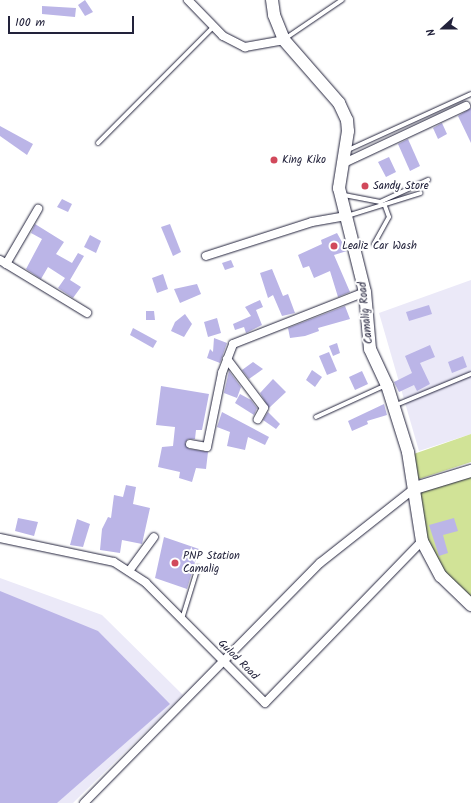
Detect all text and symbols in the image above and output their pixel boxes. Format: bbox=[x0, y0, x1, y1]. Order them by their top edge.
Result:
scale bar bbox=[10, 8, 136, 34]
north arrow bbox=[423, 8, 463, 48]
text: 100 m bbox=[15, 13, 45, 32]
text: N bbox=[422, 26, 441, 39]
place label: King Kiko bbox=[282, 153, 326, 167]
marker: King Kiko bbox=[269, 155, 279, 165]
place label: Sandy Store bbox=[373, 179, 429, 193]
marker: Sandy Store bbox=[360, 181, 370, 191]
place label: Lealiz Car Wash bbox=[342, 239, 417, 253]
marker: Lealiz Car Wash bbox=[329, 241, 339, 251]
street label: Camalig Road bbox=[356, 281, 376, 345]
place label: PNP Station Camalig bbox=[183, 550, 240, 576]
marker: PNP Station Camalig bbox=[170, 558, 180, 568]
street label: Gulod Road bbox=[215, 637, 261, 683]

